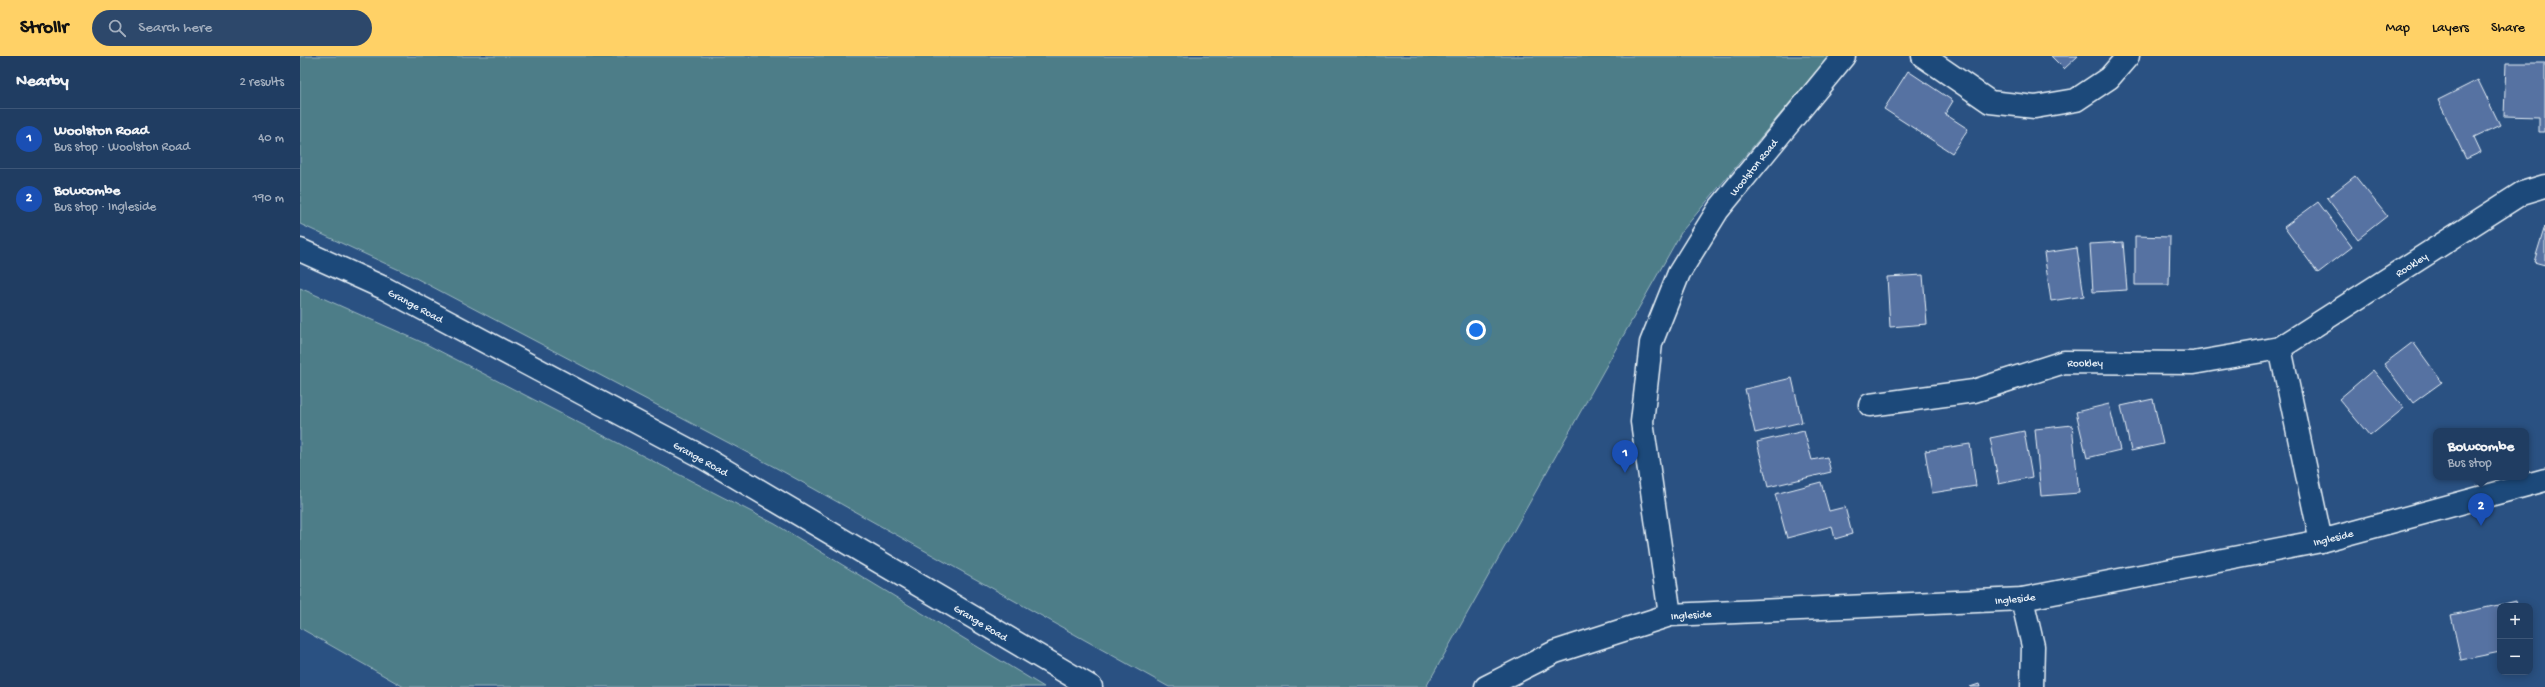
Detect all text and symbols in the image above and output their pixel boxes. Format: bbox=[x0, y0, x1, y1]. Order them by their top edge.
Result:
search box bbox=[92, 10, 372, 46]
text: Strollr bbox=[20, 17, 68, 40]
icon: search bbox=[106, 17, 128, 39]
text: Search here bbox=[138, 19, 212, 37]
text: Map bbox=[2386, 20, 2410, 37]
text: Layers bbox=[2432, 20, 2469, 37]
text: Share bbox=[2491, 20, 2525, 37]
text: Nearby bbox=[16, 72, 69, 92]
text: 2 results bbox=[239, 75, 284, 90]
text: Woolston Road bbox=[54, 122, 149, 140]
text: 1 bbox=[26, 131, 32, 146]
text: 40 m bbox=[258, 131, 284, 146]
street label: Woolston Road bbox=[1728, 136, 1782, 199]
text: Bus stop · Woolston Road bbox=[54, 140, 190, 155]
text: Bowcombe bbox=[54, 182, 120, 200]
text: 2 bbox=[26, 191, 32, 206]
text: 190 m bbox=[253, 191, 284, 206]
text: Bus stop · Ingleside bbox=[54, 200, 156, 215]
street label: Rookley bbox=[2394, 251, 2431, 280]
street label: Grange Road bbox=[385, 287, 446, 327]
your location bbox=[1466, 320, 1486, 340]
street label: Rookley bbox=[2067, 358, 2104, 370]
popup bbox=[2433, 428, 2529, 480]
text: Bowcombe bbox=[2448, 438, 2514, 456]
street label: Grange Road bbox=[671, 440, 731, 480]
pin: 1 bbox=[1612, 440, 1638, 473]
text: Bus stop bbox=[2448, 456, 2492, 471]
pin: 2 bbox=[2468, 493, 2494, 526]
street label: Ingleside bbox=[2312, 528, 2355, 550]
street label: Ingleside bbox=[1994, 592, 2036, 608]
street label: Grange Road bbox=[951, 603, 1010, 645]
map controls bbox=[2497, 603, 2533, 675]
button: + bbox=[2497, 603, 2533, 639]
street label: Ingleside bbox=[1670, 609, 1712, 623]
button: − bbox=[2497, 639, 2533, 675]

